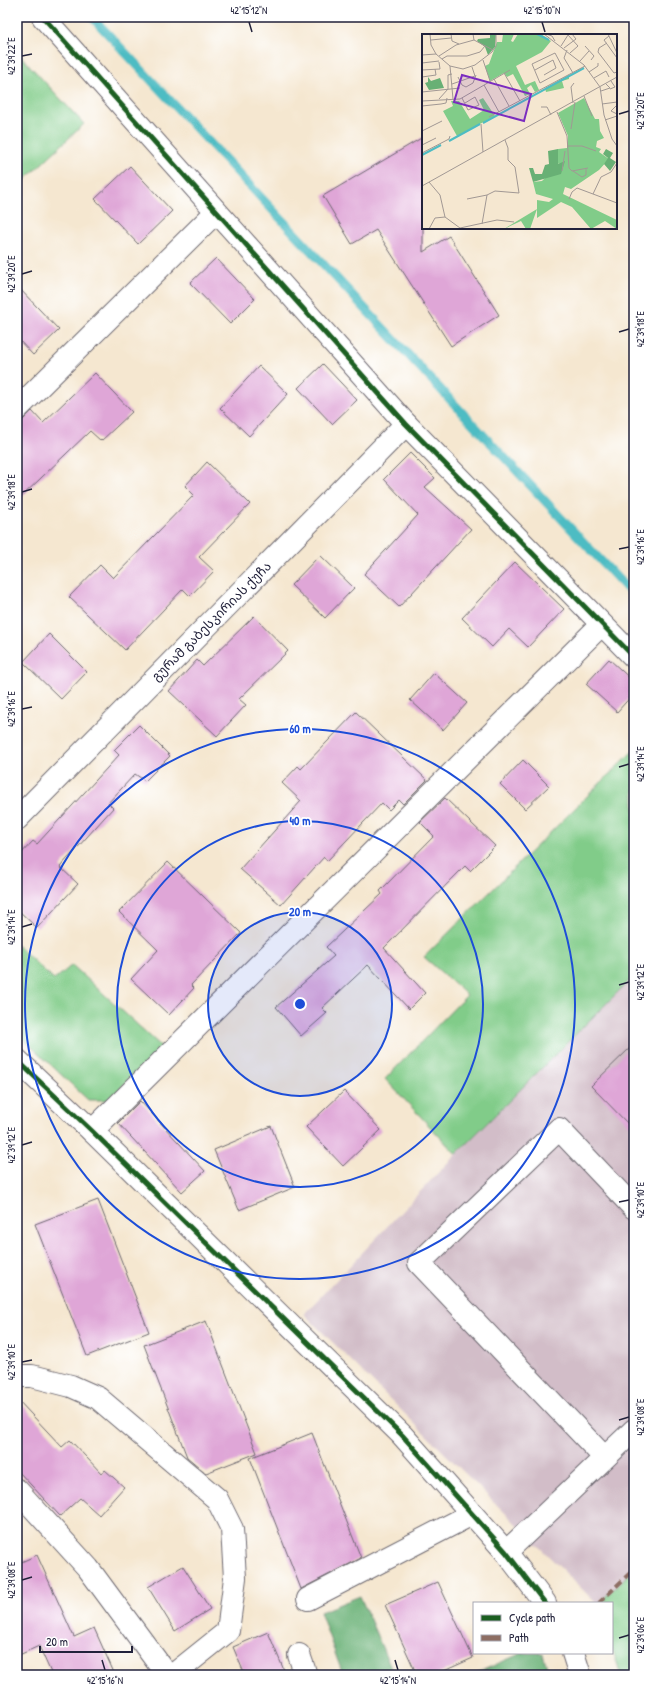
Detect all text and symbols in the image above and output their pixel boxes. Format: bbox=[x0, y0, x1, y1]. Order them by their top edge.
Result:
text: 42°15'12"N bbox=[231, 4, 267, 17]
text: 42°15'10"N bbox=[524, 4, 560, 17]
inset map bbox=[422, 34, 617, 229]
text: 42°39'22"E bbox=[5, 37, 18, 75]
text: 42°39'20"E bbox=[634, 92, 647, 130]
text: 42°39'20"E bbox=[5, 255, 18, 293]
text: 42°39'18"E bbox=[634, 310, 647, 347]
text: 42°39'18"E bbox=[5, 473, 18, 510]
text: 42°39'16"E bbox=[634, 529, 647, 565]
street label: გურამ გაბესკირიას ქუჩა bbox=[147, 557, 275, 685]
text: 42°39'16"E bbox=[5, 691, 18, 727]
text: 60 m bbox=[289, 720, 311, 737]
text: 42°39'14"E bbox=[634, 746, 647, 782]
text: 40 m bbox=[290, 812, 310, 829]
text: 20 m bbox=[289, 903, 311, 920]
text: 42°39'14"E bbox=[5, 909, 18, 945]
text: 42°39'12"E bbox=[634, 963, 647, 1000]
centre of rings bbox=[293, 997, 307, 1011]
text: 42°39'12"E bbox=[5, 1126, 18, 1163]
text: 42°39'10"E bbox=[634, 1181, 647, 1218]
text: 42°39'10"E bbox=[5, 1343, 18, 1380]
text: 42°39'08"E bbox=[634, 1398, 647, 1435]
text: 42°39'08"E bbox=[5, 1561, 18, 1598]
legend bbox=[473, 1602, 613, 1654]
text: Cycle path bbox=[509, 1609, 555, 1626]
text: 42°39'06"E bbox=[634, 1616, 647, 1653]
scale bar bbox=[40, 1628, 132, 1654]
text: Path bbox=[509, 1629, 529, 1646]
text: 20 m bbox=[46, 1633, 68, 1650]
text: 42°15'16"N bbox=[87, 1674, 123, 1687]
text: 42°15'14"N bbox=[380, 1674, 416, 1687]

